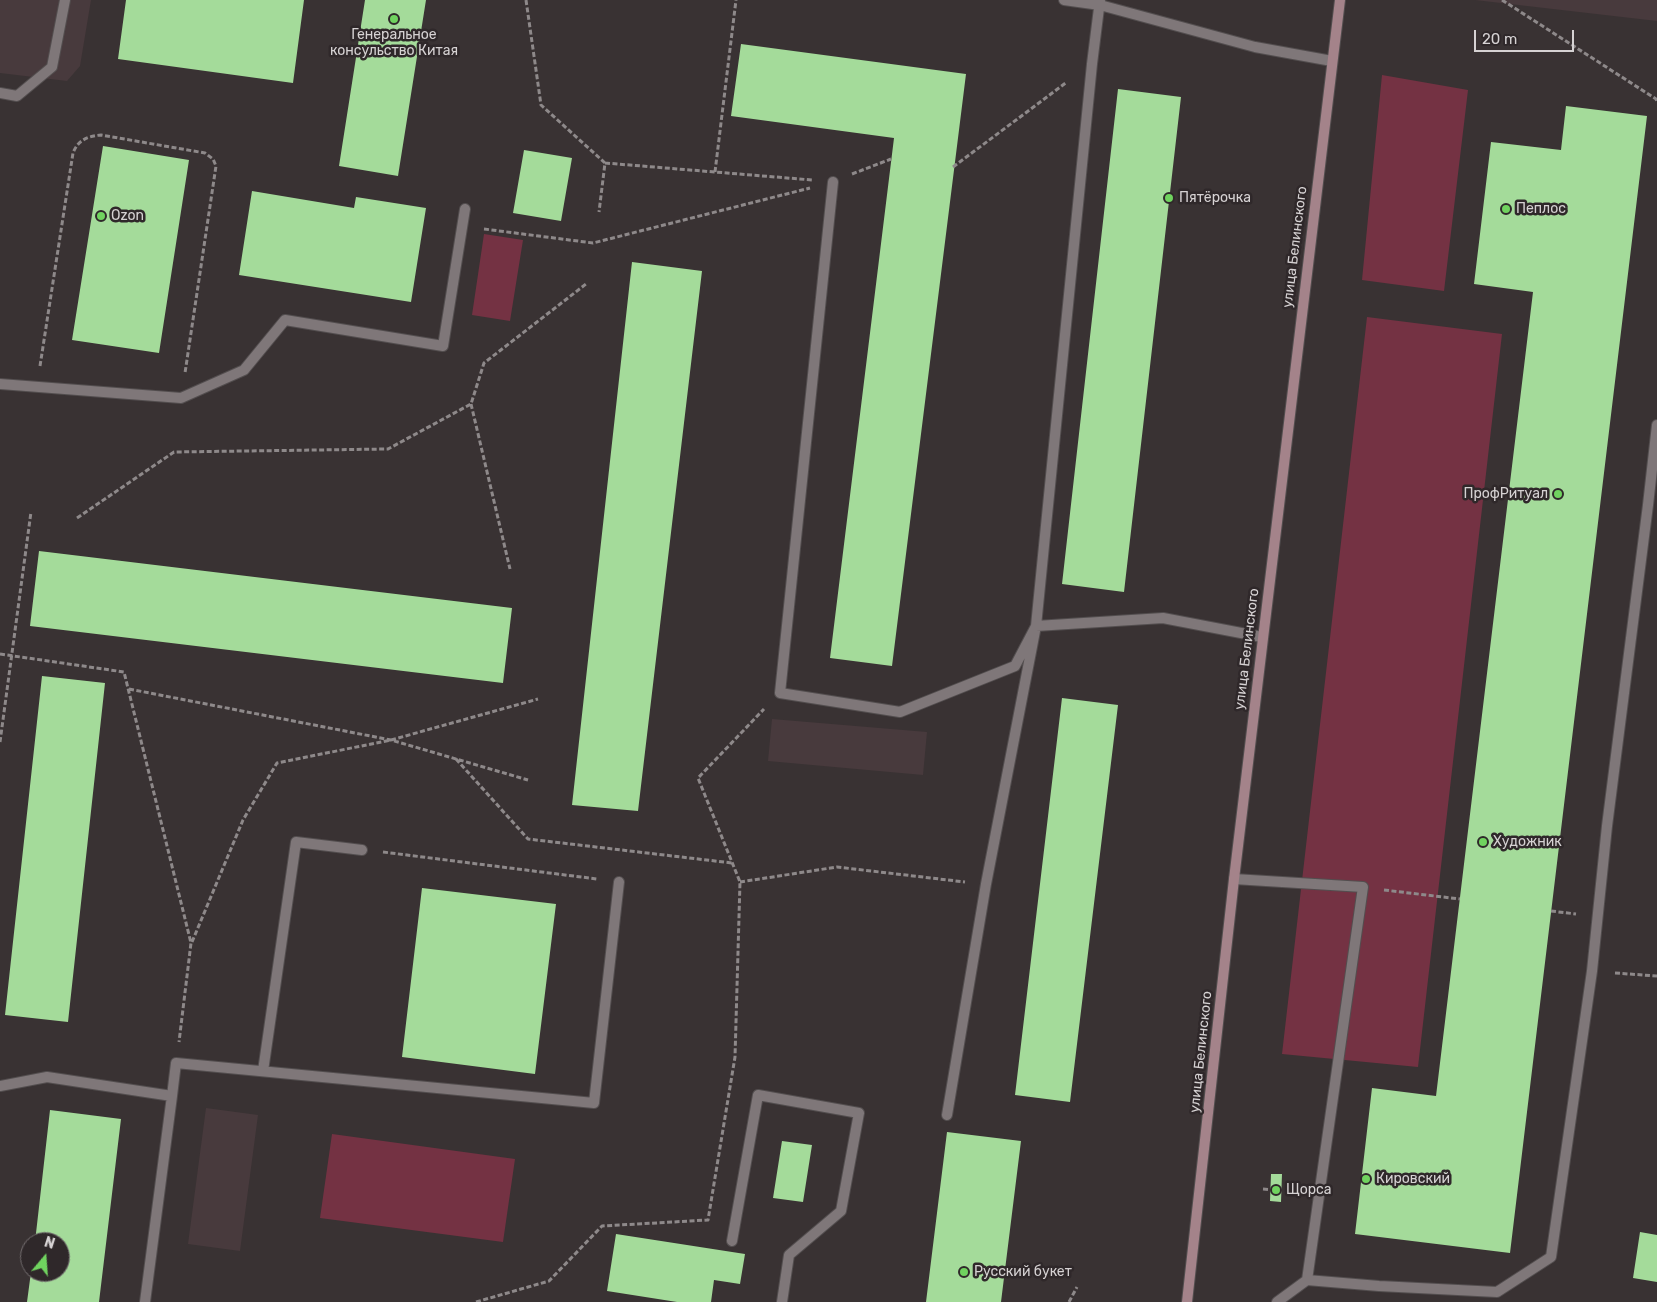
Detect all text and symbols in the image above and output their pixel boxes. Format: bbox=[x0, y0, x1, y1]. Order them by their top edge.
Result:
marker: Генеральное консульство Китая bbox=[388, 13, 400, 25]
scale bar bbox=[1477, 20, 1577, 52]
place label: Генеральное консульство Китая bbox=[330, 27, 458, 59]
text: 20 m bbox=[1482, 30, 1517, 48]
street label: улица Белинского bbox=[1279, 185, 1311, 309]
place label: Пятёрочка bbox=[1179, 190, 1251, 206]
marker: Пятёрочка bbox=[1163, 192, 1175, 204]
place label: Пеплос bbox=[1516, 201, 1566, 217]
marker: Пеплос bbox=[1500, 203, 1512, 215]
place label: Ozon bbox=[111, 208, 144, 224]
marker: Ozon bbox=[95, 210, 107, 222]
place label: ПрофРитуал bbox=[1463, 486, 1548, 502]
marker: ПрофРитуал bbox=[1552, 488, 1564, 500]
street label: улица Белинского bbox=[1231, 587, 1263, 711]
place label: Художник bbox=[1493, 834, 1562, 850]
marker: Художник bbox=[1477, 836, 1489, 848]
street label: улица Белинского bbox=[1186, 990, 1216, 1114]
place label: Кировский bbox=[1376, 1171, 1450, 1187]
marker: Кировский bbox=[1360, 1173, 1372, 1185]
place label: Щорса bbox=[1286, 1182, 1331, 1198]
marker: Щорса bbox=[1270, 1184, 1282, 1196]
north arrow bbox=[20, 1232, 70, 1282]
text: N bbox=[42, 1234, 57, 1253]
place label: Русский букет bbox=[974, 1264, 1072, 1280]
marker: Русский букет bbox=[958, 1266, 970, 1278]

